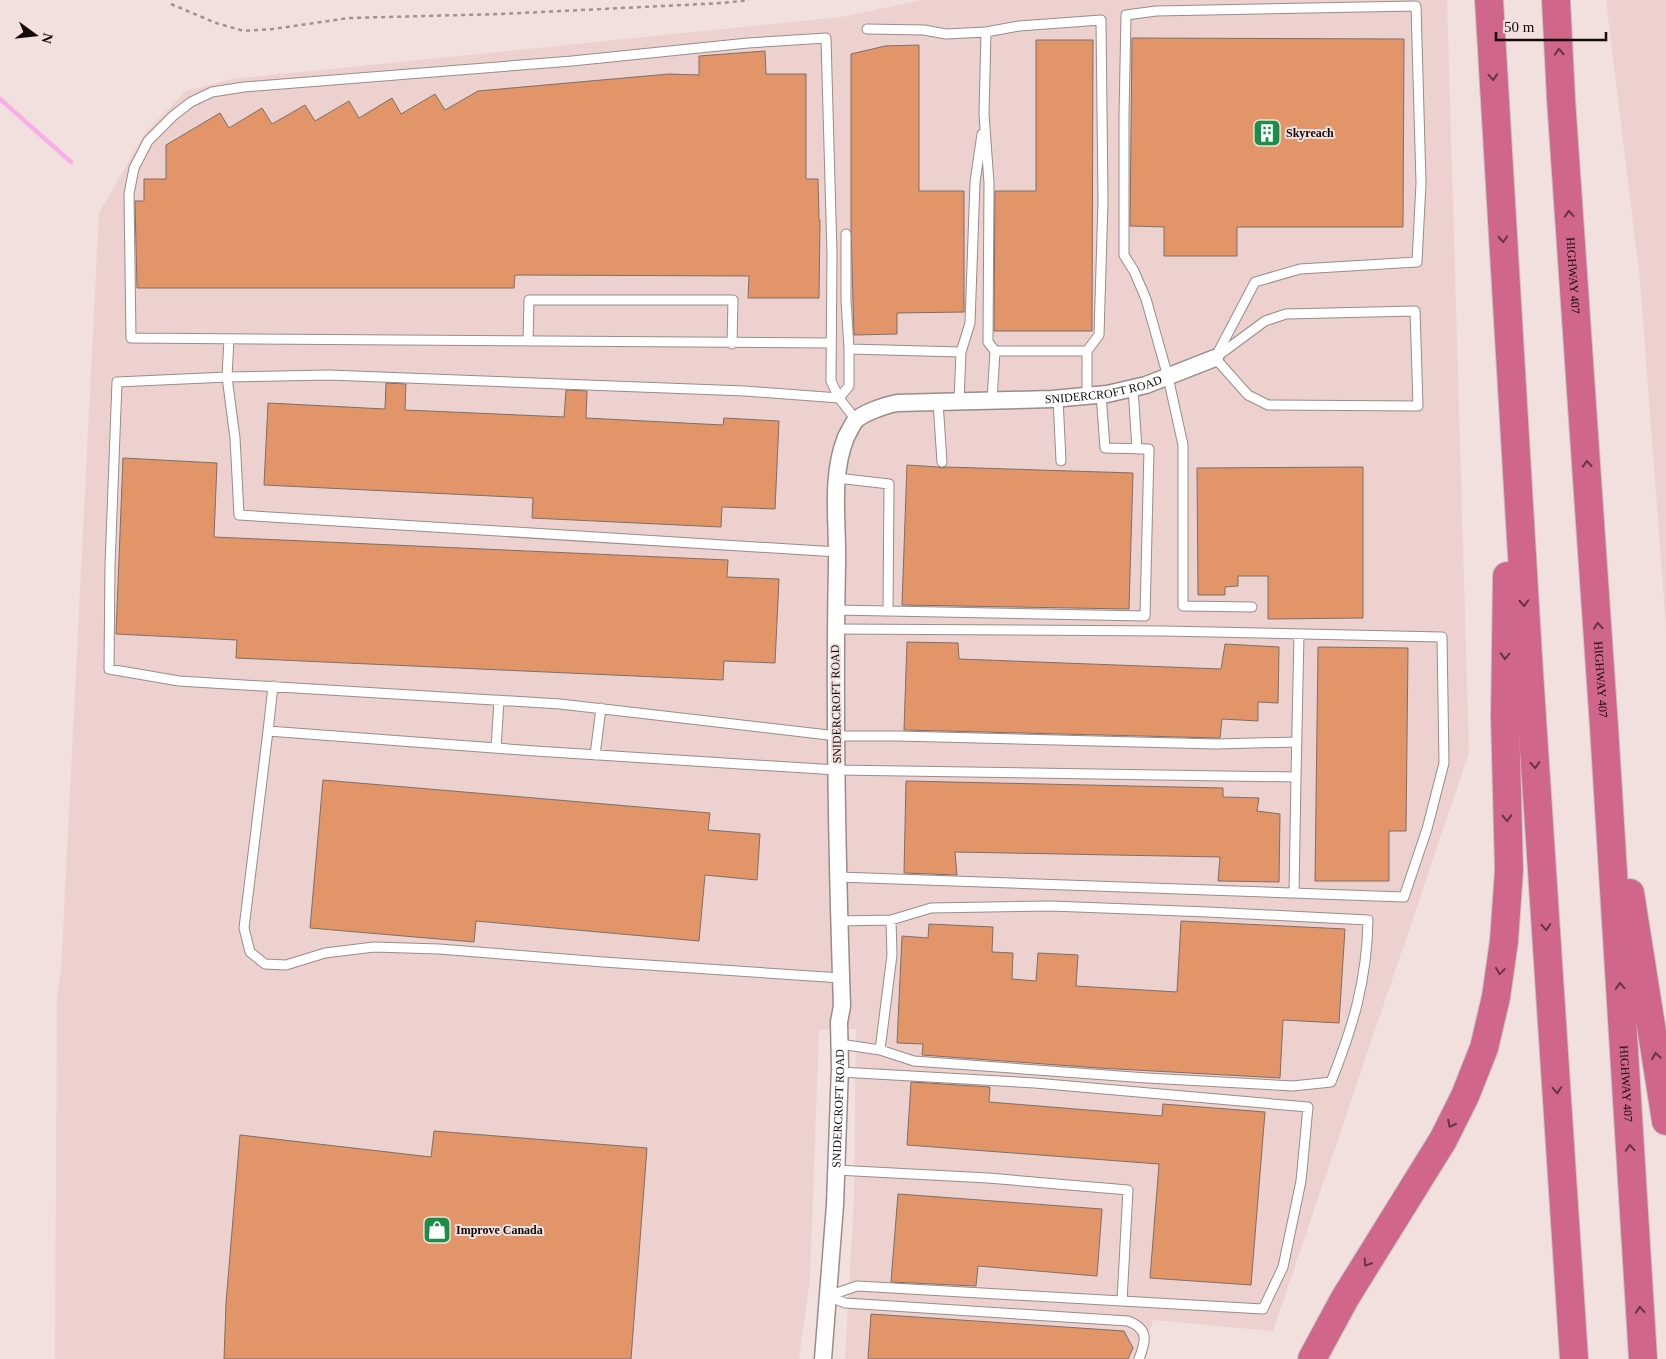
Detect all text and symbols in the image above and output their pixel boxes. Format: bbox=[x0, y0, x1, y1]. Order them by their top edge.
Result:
north arrow bbox=[10, 10, 60, 60]
scale bar bbox=[1496, 10, 1606, 42]
text: 50 m bbox=[1504, 19, 1535, 35]
text: N bbox=[39, 31, 56, 45]
one-way arrow bbox=[1554, 48, 1564, 56]
one-way arrow bbox=[1488, 73, 1499, 81]
building icon: Skyreach bbox=[1252, 118, 1282, 148]
place label: Skyreach bbox=[1286, 126, 1334, 140]
one-way arrow bbox=[1564, 210, 1575, 218]
one-way arrow bbox=[1498, 235, 1509, 243]
street label: HIGHWAY 407 bbox=[1563, 237, 1583, 314]
street label: SNIDERCROFT ROAD bbox=[1045, 372, 1164, 406]
one-way arrow bbox=[1582, 460, 1593, 468]
one-way arrow bbox=[1519, 599, 1530, 607]
one-way arrow bbox=[1592, 622, 1603, 630]
street label: HIGHWAY 407 bbox=[1591, 641, 1610, 718]
street label: SNIDERCROFT ROAD bbox=[828, 644, 844, 764]
one-way arrow bbox=[1500, 652, 1510, 660]
one-way arrow bbox=[1529, 762, 1540, 770]
one-way arrow bbox=[1502, 815, 1513, 823]
one-way arrow bbox=[1541, 924, 1552, 932]
one-way arrow bbox=[1495, 967, 1506, 975]
one-way arrow bbox=[1615, 982, 1626, 990]
street label: HIGHWAY 407 bbox=[1617, 1045, 1635, 1122]
street label: SNIDERCROFT ROAD bbox=[829, 1049, 847, 1168]
one-way arrow bbox=[1651, 1051, 1661, 1060]
one-way arrow bbox=[1551, 1086, 1562, 1094]
one-way arrow bbox=[1447, 1119, 1457, 1128]
one-way arrow bbox=[1625, 1144, 1636, 1152]
shop icon: Improve Canada bbox=[422, 1215, 452, 1245]
place label: Improve Canada bbox=[456, 1223, 543, 1237]
one-way arrow bbox=[1363, 1258, 1373, 1267]
one-way arrow bbox=[1635, 1306, 1646, 1314]

